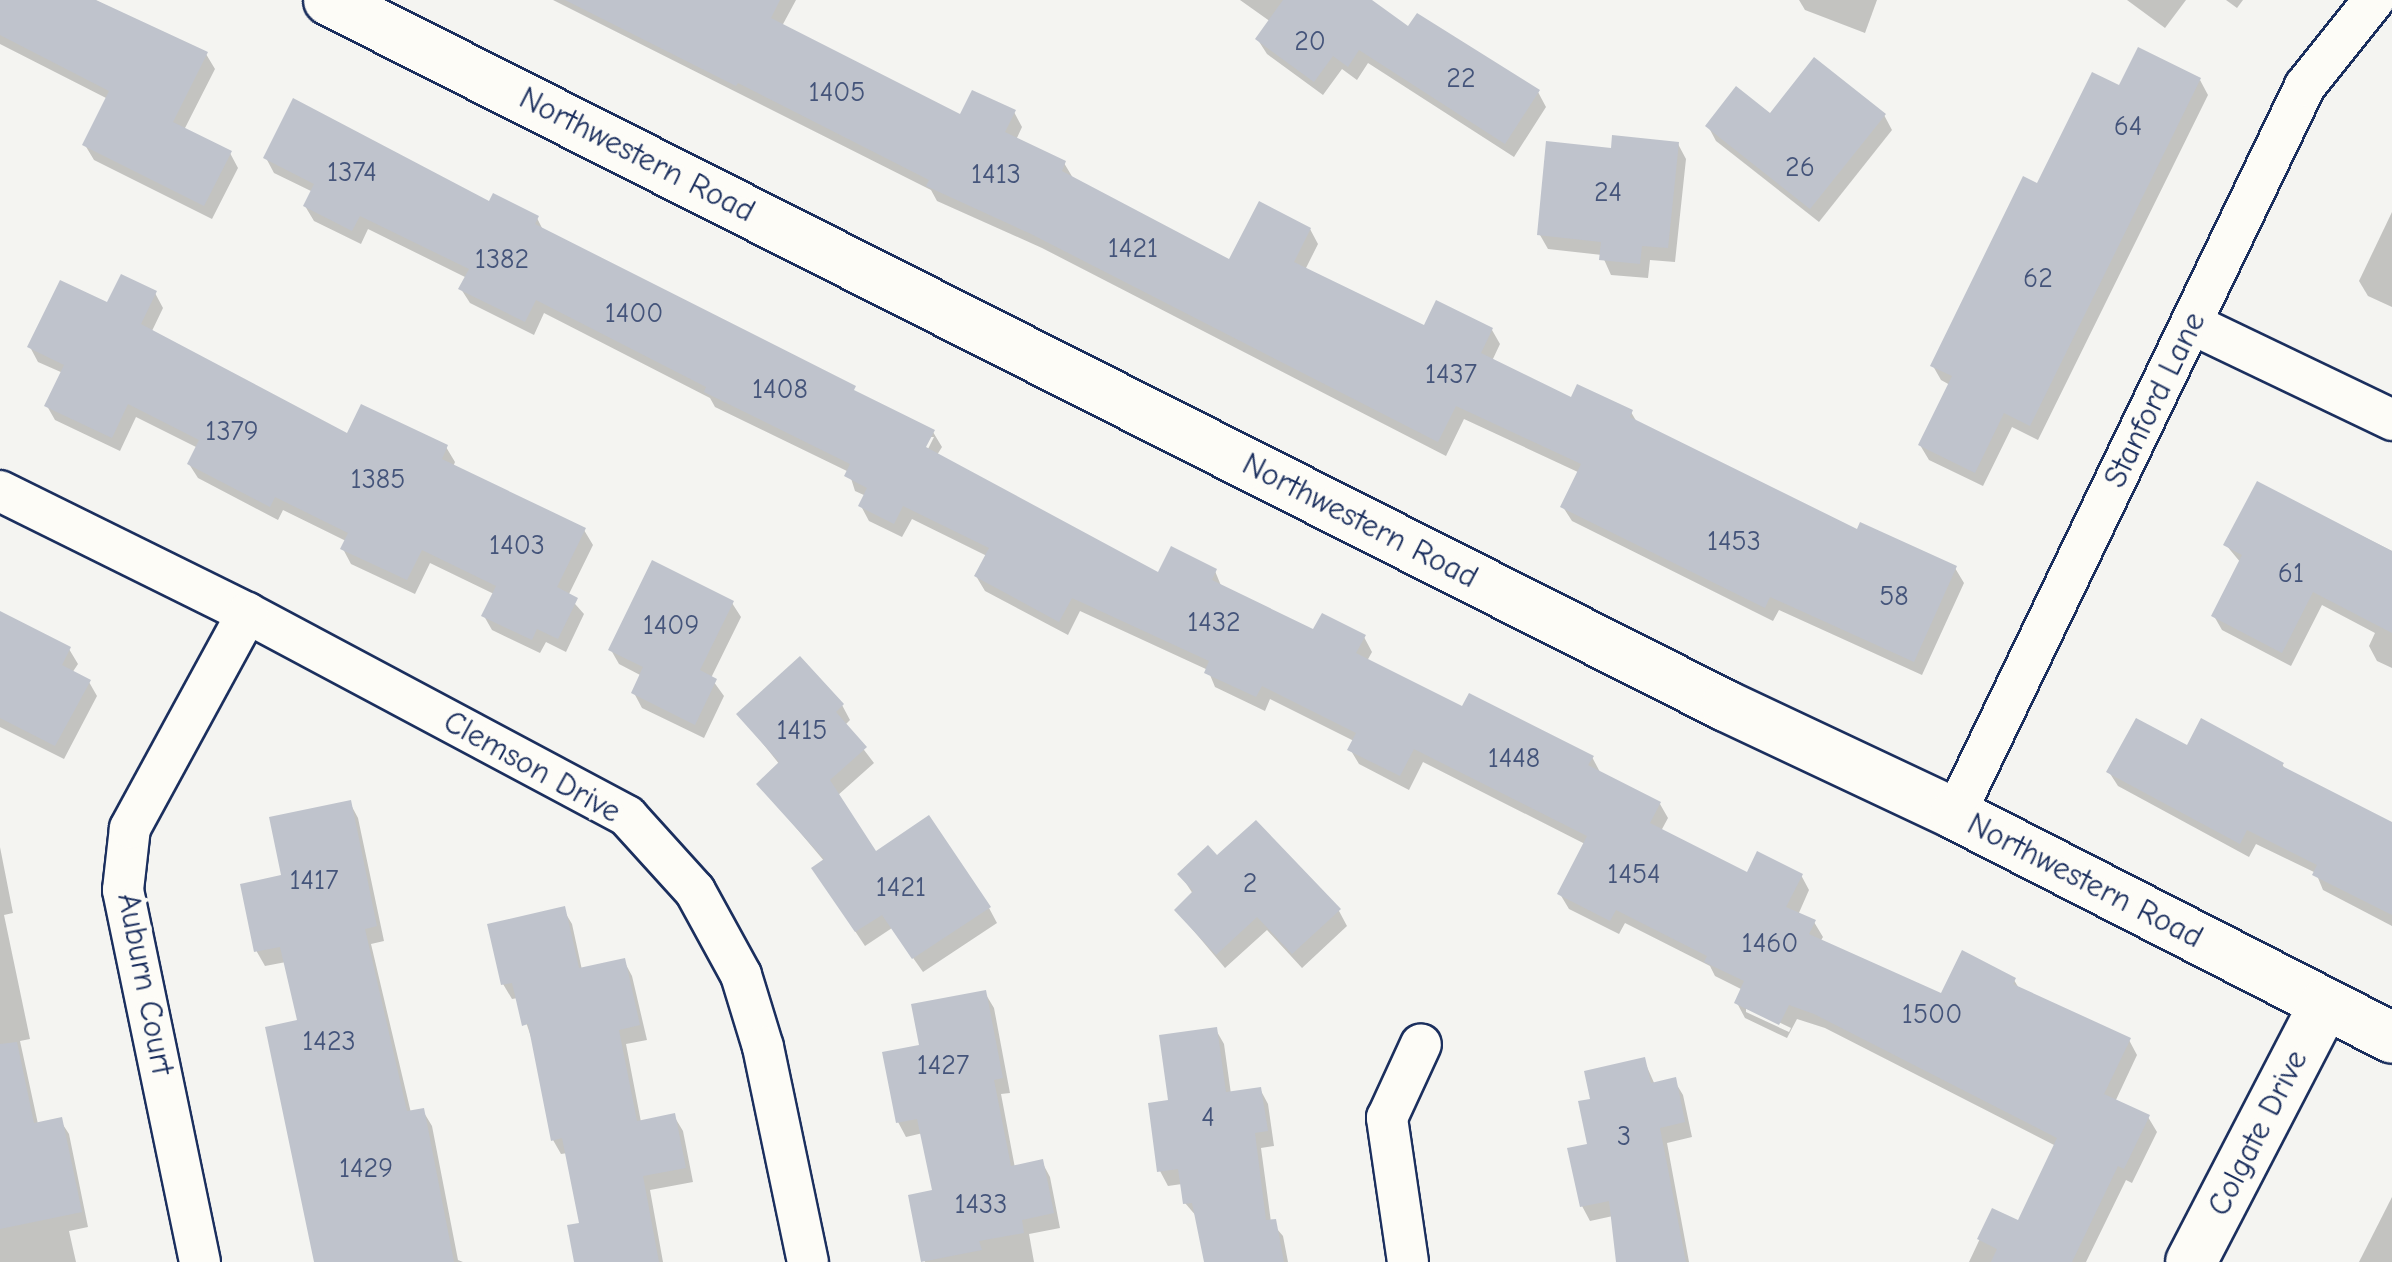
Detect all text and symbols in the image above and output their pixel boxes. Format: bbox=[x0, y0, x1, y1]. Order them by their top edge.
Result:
house number: 20 bbox=[1294, 24, 1326, 58]
house number: 22 bbox=[1446, 61, 1476, 95]
house number: 1405 bbox=[809, 75, 865, 109]
street label: Northwestern Road bbox=[513, 79, 761, 231]
house number: 64 bbox=[2114, 109, 2142, 143]
house number: 26 bbox=[1785, 150, 1815, 184]
house number: 1374 bbox=[327, 155, 377, 189]
house number: 1413 bbox=[971, 157, 1021, 191]
house number: 24 bbox=[1594, 175, 1622, 209]
house number: 1421 bbox=[1108, 231, 1158, 265]
house number: 1382 bbox=[475, 242, 529, 276]
house number: 62 bbox=[2023, 261, 2053, 295]
house number: 1400 bbox=[605, 296, 663, 330]
street label: Stanford Lane bbox=[2096, 306, 2214, 494]
house number: 1437 bbox=[1425, 357, 1477, 391]
house number: 1408 bbox=[752, 372, 808, 406]
house number: 1379 bbox=[205, 414, 259, 448]
street label: Northwestern Road bbox=[1236, 445, 1484, 597]
house number: 1385 bbox=[351, 462, 405, 496]
house number: 1453 bbox=[1707, 524, 1761, 558]
house number: 1403 bbox=[489, 528, 545, 562]
house number: 61 bbox=[2278, 556, 2304, 590]
house number: 58 bbox=[1879, 579, 1909, 613]
house number: 1432 bbox=[1187, 605, 1241, 639]
house number: 1409 bbox=[643, 608, 699, 642]
street label: Clemson Drive bbox=[437, 703, 627, 831]
house number: 1415 bbox=[777, 713, 827, 747]
house number: 1448 bbox=[1488, 741, 1540, 775]
street label: Northwestern Road bbox=[1961, 805, 2209, 957]
house number: 1454 bbox=[1607, 857, 1661, 891]
house number: 1417 bbox=[290, 863, 338, 897]
house number: 2 bbox=[1243, 866, 1257, 900]
house number: 1421 bbox=[876, 870, 926, 904]
street label: Auburn Court bbox=[109, 890, 181, 1078]
house number: 1460 bbox=[1742, 926, 1798, 960]
house number: 1500 bbox=[1902, 997, 1962, 1031]
house number: 1423 bbox=[302, 1024, 356, 1058]
street label: Colgate Drive bbox=[2200, 1044, 2316, 1222]
house number: 1427 bbox=[917, 1048, 969, 1082]
house number: 4 bbox=[1201, 1100, 1215, 1134]
house number: 3 bbox=[1617, 1119, 1631, 1153]
house number: 1429 bbox=[339, 1151, 393, 1185]
house number: 1433 bbox=[955, 1187, 1007, 1221]

